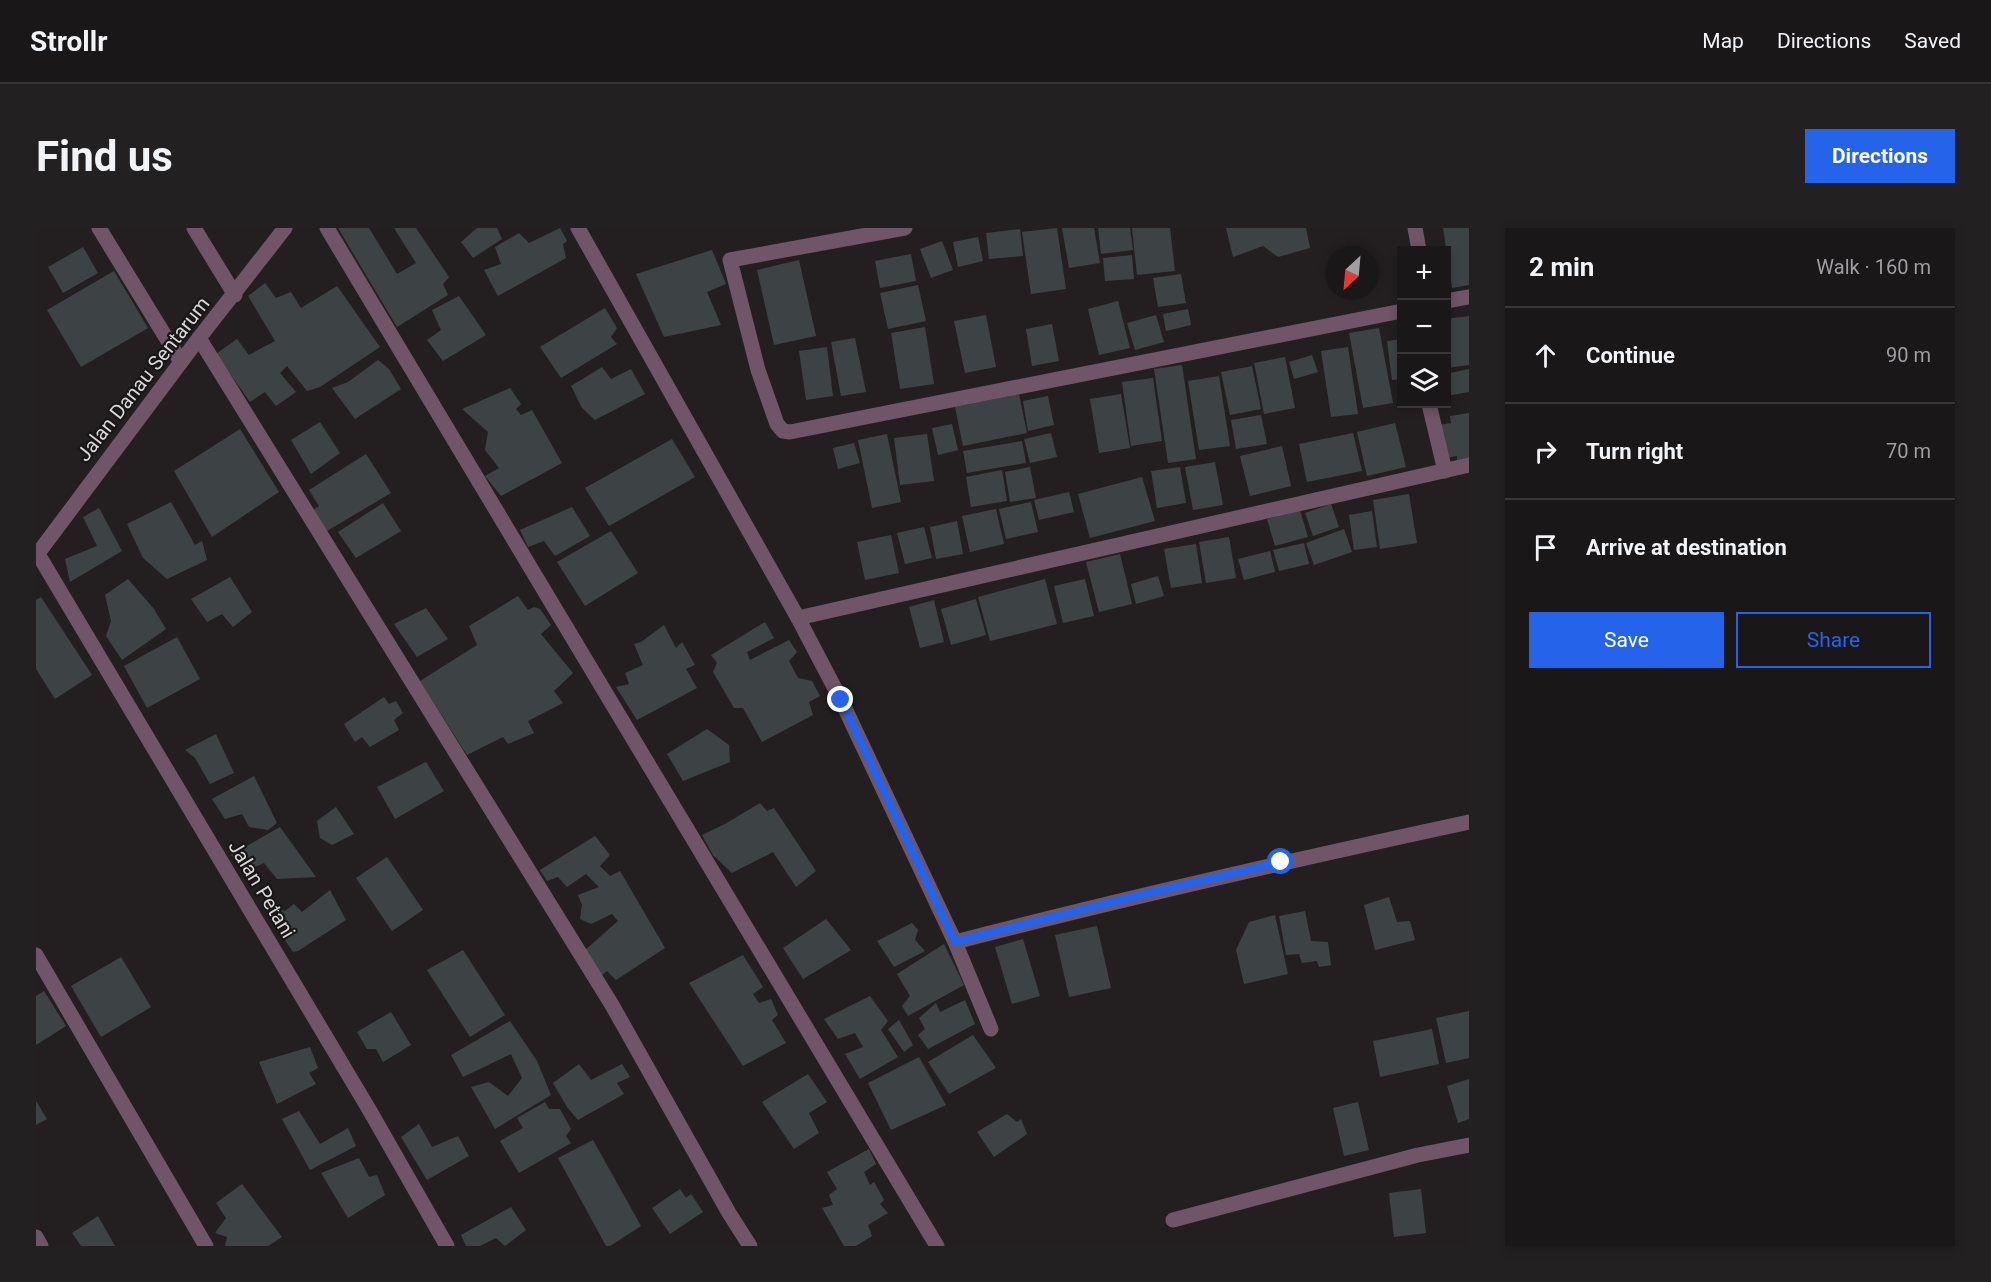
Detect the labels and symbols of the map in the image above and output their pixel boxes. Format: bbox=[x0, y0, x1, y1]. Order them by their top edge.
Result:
north arrow bbox=[1325, 246, 1379, 300]
street label: Jalan Danau Sentarum bbox=[71, 292, 215, 466]
route end bbox=[827, 686, 853, 712]
street label: Jalan Petani bbox=[223, 836, 301, 942]
route start bbox=[1267, 848, 1293, 874]

